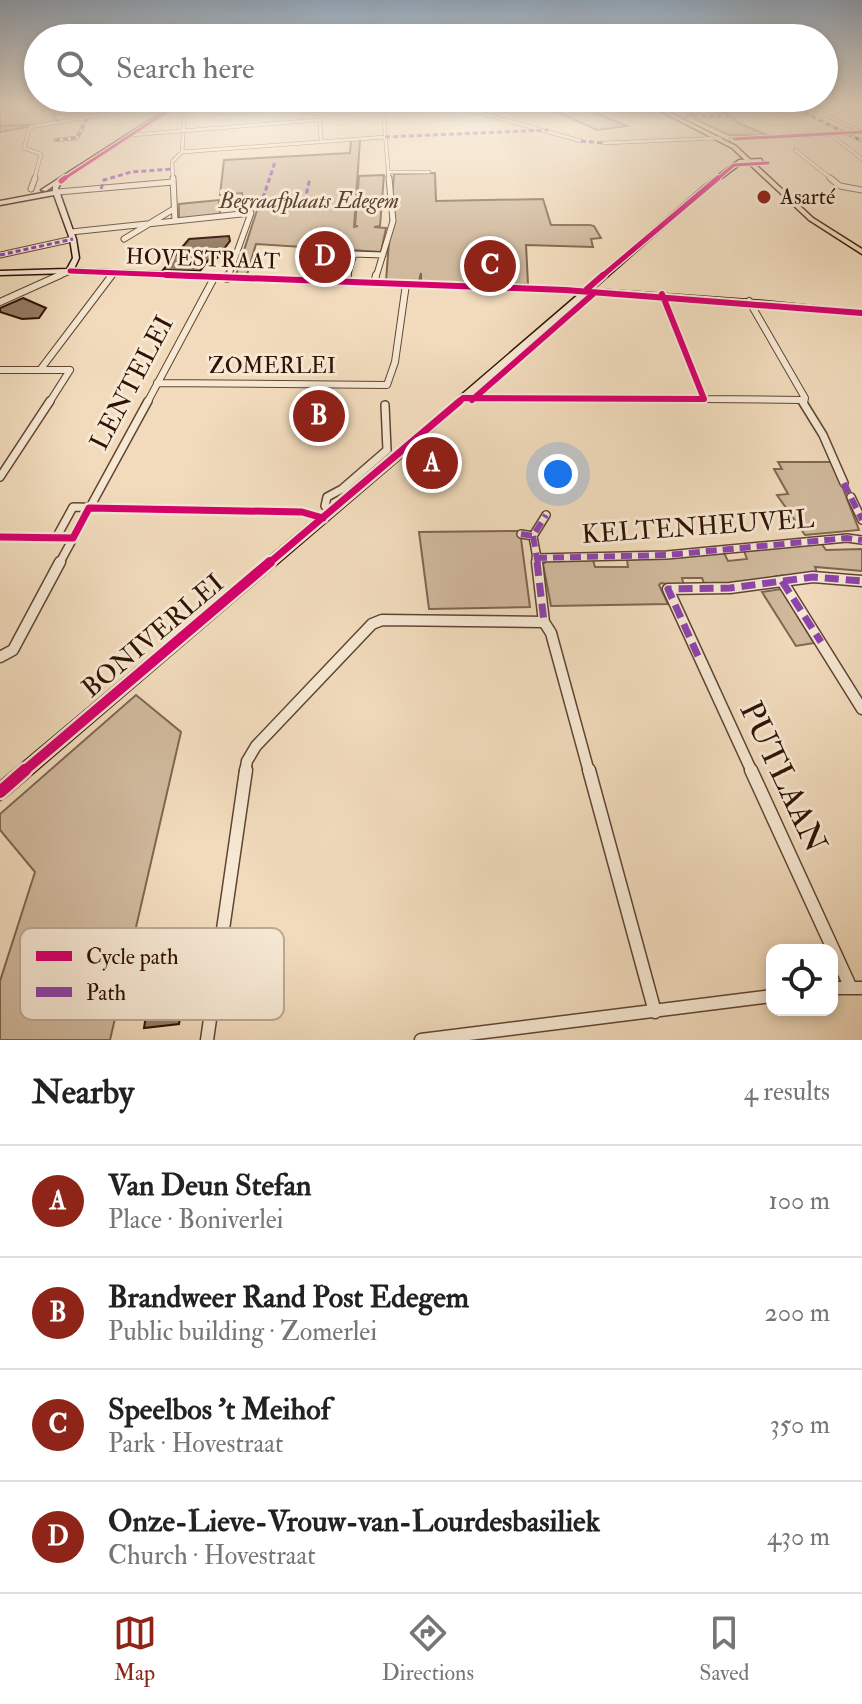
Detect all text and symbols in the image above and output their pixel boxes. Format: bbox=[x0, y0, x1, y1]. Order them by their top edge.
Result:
search box bbox=[24, 24, 838, 112]
icon: search bbox=[52, 46, 96, 90]
text: Search here bbox=[116, 50, 255, 87]
place label: Asarté bbox=[779, 183, 836, 211]
park label: Begraafplaats Edegem bbox=[218, 187, 399, 215]
marker: Asarté bbox=[755, 188, 773, 206]
pin: D bbox=[299, 227, 351, 287]
pin: C bbox=[464, 236, 516, 296]
street label: HOVESTRAAT bbox=[125, 242, 281, 276]
street label: LENTELEI bbox=[83, 311, 181, 455]
street label: ZOMERLEI bbox=[208, 352, 336, 380]
pin: B bbox=[293, 386, 345, 446]
pin: A bbox=[406, 433, 458, 493]
your location bbox=[538, 454, 578, 494]
street label: KELTENHEUVEL bbox=[581, 503, 816, 551]
street label: BONIVERLEI bbox=[76, 567, 230, 705]
street label: PUTLAAN bbox=[731, 695, 836, 859]
legend bbox=[20, 928, 284, 1020]
text: Cycle path bbox=[86, 943, 179, 972]
map controls bbox=[766, 944, 838, 1016]
button: locate bbox=[766, 944, 838, 1016]
text: Path bbox=[86, 979, 127, 1007]
text: Nearby bbox=[32, 1071, 134, 1114]
text: 4 results bbox=[744, 1076, 830, 1108]
text: Van Deun Stefan bbox=[108, 1167, 312, 1204]
text: A bbox=[50, 1185, 66, 1217]
text: 100 m bbox=[769, 1185, 830, 1217]
text: Place · Boniverlei bbox=[108, 1204, 284, 1236]
text: Brandweer Rand Post Edegem bbox=[108, 1279, 469, 1316]
text: B bbox=[49, 1297, 67, 1329]
text: 200 m bbox=[765, 1297, 830, 1329]
text: Public building · Zomerlei bbox=[108, 1316, 377, 1348]
text: Speelbos 't Meihof bbox=[108, 1391, 330, 1428]
text: C bbox=[48, 1409, 68, 1441]
text: 350 m bbox=[770, 1409, 830, 1441]
text: Park · Hovestraat bbox=[108, 1428, 283, 1460]
text: Onze-Lieve-Vrouw-van-Lourdesbasiliek bbox=[108, 1503, 600, 1540]
text: D bbox=[47, 1521, 69, 1553]
text: 430 m bbox=[767, 1521, 830, 1553]
text: Church · Hovestraat bbox=[108, 1540, 316, 1572]
tab: Map bbox=[113, 1611, 157, 1687]
tab: Directions bbox=[382, 1611, 474, 1687]
tab: Saved bbox=[699, 1611, 749, 1687]

